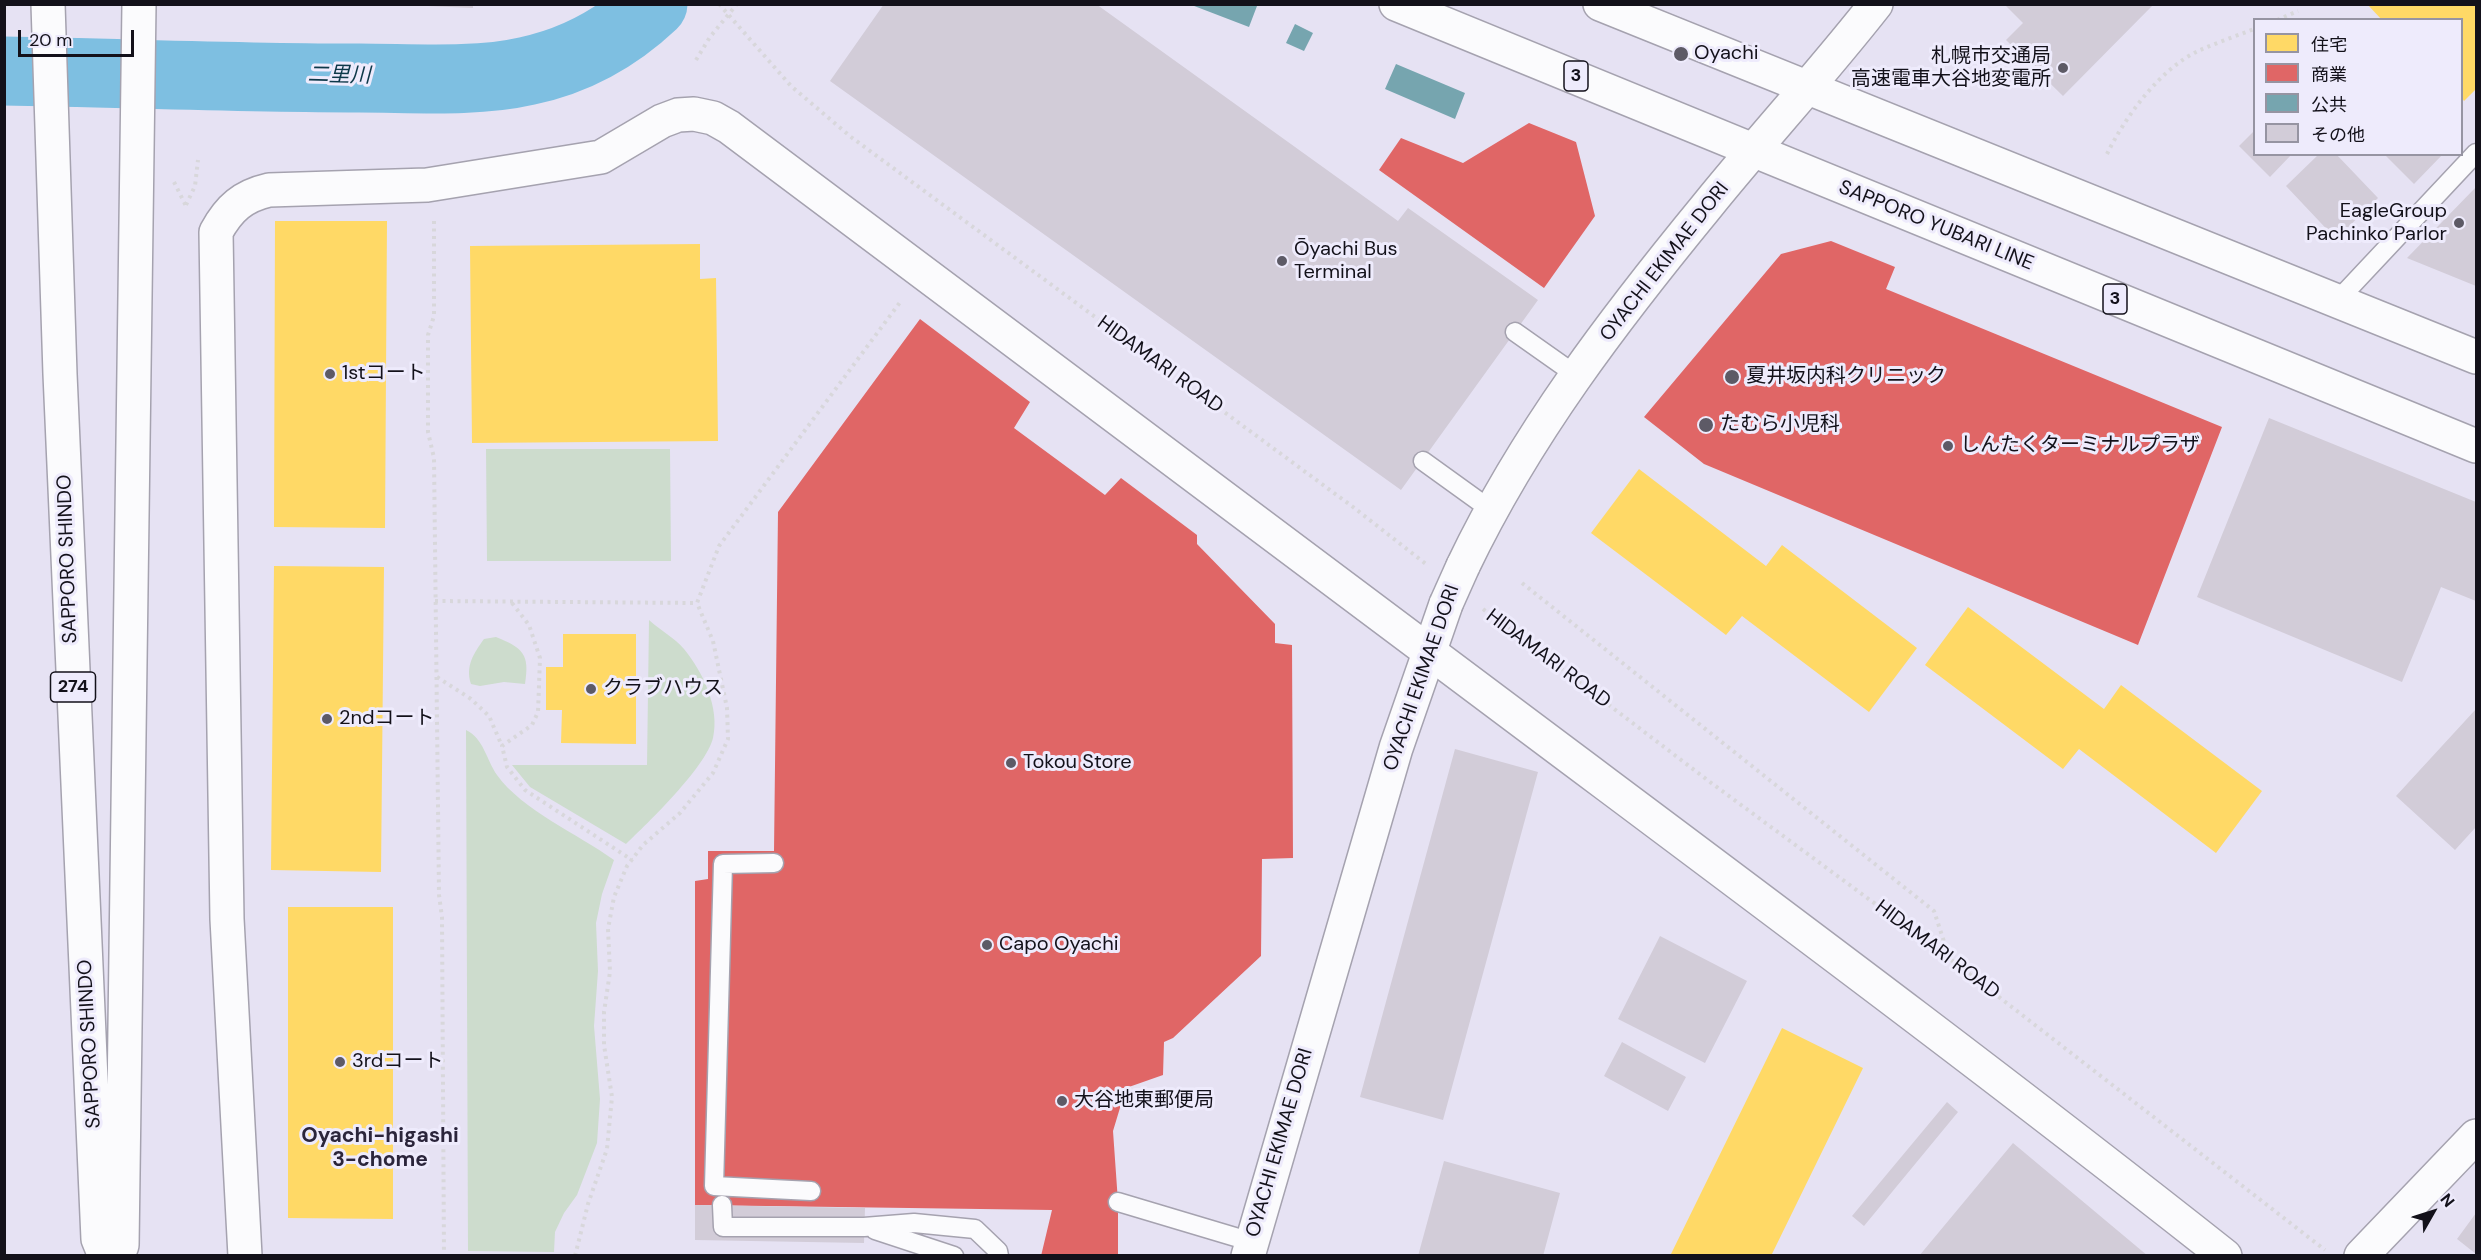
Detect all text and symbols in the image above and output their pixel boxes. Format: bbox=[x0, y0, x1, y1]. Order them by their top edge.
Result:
scale bar bbox=[21, 18, 136, 56]
legend bbox=[2253, 18, 2463, 156]
text: 20 m bbox=[29, 28, 72, 52]
text: 住宅 bbox=[2311, 33, 2347, 57]
place label: Oyachi bbox=[1694, 42, 1759, 66]
marker: Oyachi bbox=[1672, 45, 1690, 63]
place label: 札幌市交通局 高速電車大谷地変電所 bbox=[1851, 45, 2051, 92]
road number: 3 bbox=[1564, 61, 1588, 91]
marker: 札幌市交通局 高速電車大谷地変電所 bbox=[2056, 61, 2070, 75]
water label: 二里川 bbox=[307, 63, 371, 89]
text: 商業 bbox=[2311, 63, 2347, 87]
text: 公共 bbox=[2311, 93, 2347, 117]
text: その他 bbox=[2311, 123, 2365, 147]
street label: SAPPORO YUBARI LINE bbox=[1835, 176, 2037, 276]
street label: OYACHI EKIMAE DORI bbox=[1595, 178, 1735, 346]
place label: EagleGroup Pachinko Parlor bbox=[2306, 200, 2447, 247]
marker: EagleGroup Pachinko Parlor bbox=[2452, 216, 2466, 230]
place label: Ōyachi Bus Terminal bbox=[1294, 238, 1397, 285]
marker: Ōyachi Bus Terminal bbox=[1275, 254, 1289, 268]
road number: 3 bbox=[2103, 284, 2127, 314]
street label: HIDAMARI ROAD bbox=[1092, 311, 1228, 419]
place label: 1stコート bbox=[342, 362, 426, 386]
place label: 夏井坂内科クリニック bbox=[1746, 365, 1946, 389]
marker: 1stコート bbox=[323, 367, 337, 381]
marker: 夏井坂内科クリニック bbox=[1723, 368, 1741, 386]
place label: たむら小児科 bbox=[1720, 413, 1840, 437]
marker: たむら小児科 bbox=[1697, 416, 1715, 434]
place label: しんたくターミナルプラザ bbox=[1960, 434, 2200, 458]
marker: しんたくターミナルプラザ bbox=[1941, 439, 1955, 453]
street label: SAPPORO SHINDO bbox=[53, 474, 83, 644]
street label: OYACHI EKIMAE DORI bbox=[1379, 582, 1465, 774]
street label: HIDAMARI ROAD bbox=[1481, 604, 1615, 714]
road number: 274 bbox=[50, 672, 96, 702]
place label: クラブハウス bbox=[603, 677, 723, 701]
marker: クラブハウス bbox=[584, 682, 598, 696]
place label: 2ndコート bbox=[339, 707, 435, 731]
marker: 2ndコート bbox=[320, 712, 334, 726]
place label: Tokou Store bbox=[1023, 751, 1132, 775]
marker: Tokou Store bbox=[1004, 756, 1018, 770]
street label: HIDAMARI ROAD bbox=[1870, 895, 2004, 1005]
place label: Capo Oyachi bbox=[999, 933, 1119, 957]
marker: Capo Oyachi bbox=[980, 938, 994, 952]
street label: SAPPORO SHINDO bbox=[74, 959, 106, 1129]
street label: OYACHI EKIMAE DORI bbox=[1242, 1046, 1318, 1240]
place label: 3rdコート bbox=[352, 1050, 443, 1074]
marker: 3rdコート bbox=[333, 1055, 347, 1069]
place label: 大谷地東郵便局 bbox=[1074, 1089, 1214, 1113]
marker: 大谷地東郵便局 bbox=[1055, 1094, 1069, 1108]
district label: Oyachi-higashi 3-chome bbox=[301, 1123, 459, 1173]
north arrow bbox=[2403, 1182, 2463, 1242]
text: N bbox=[2436, 1189, 2459, 1211]

